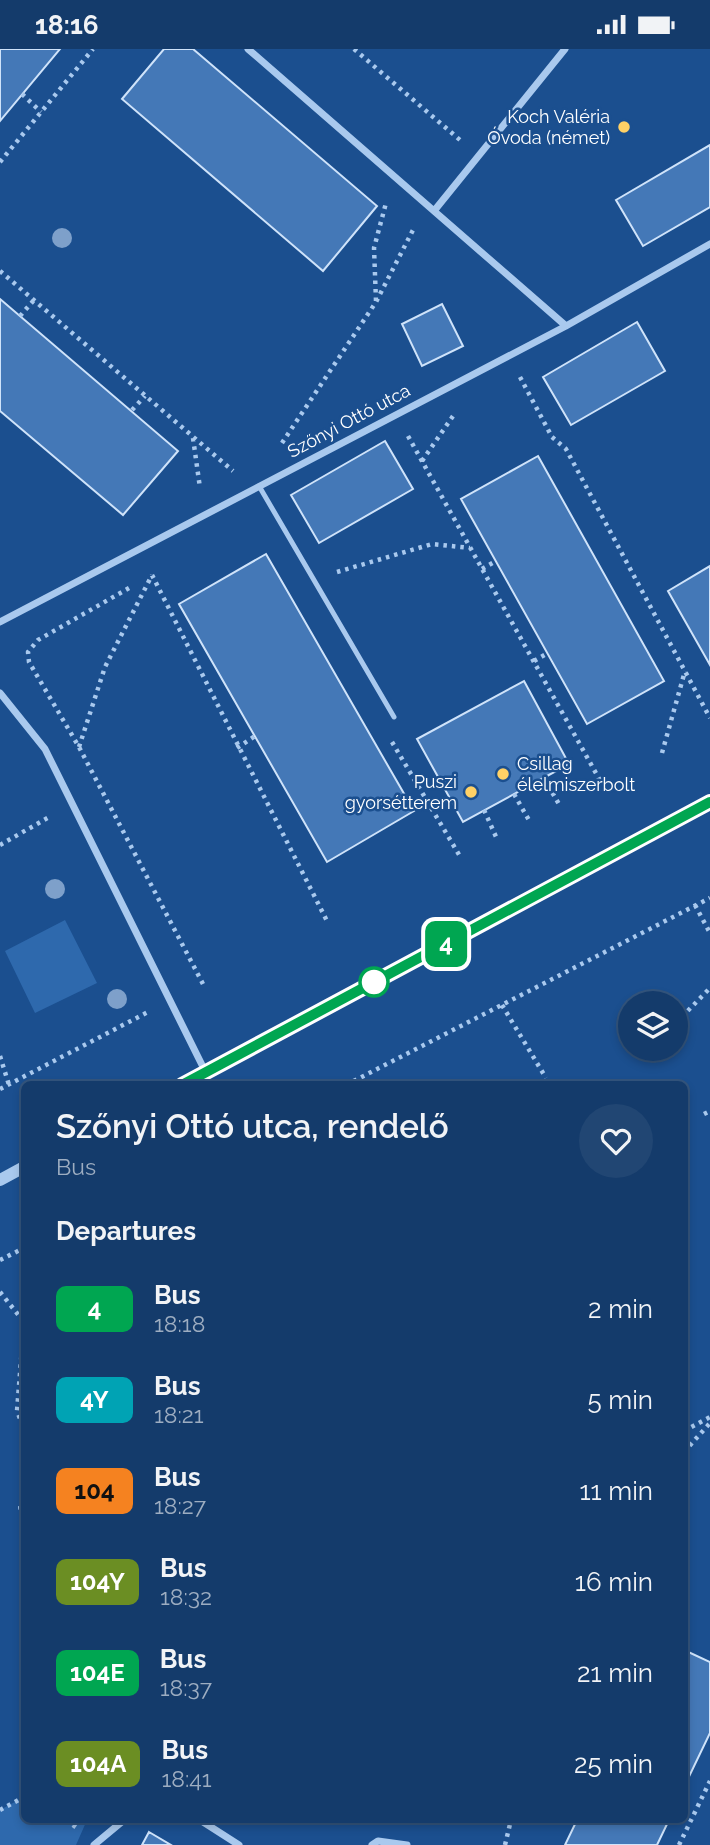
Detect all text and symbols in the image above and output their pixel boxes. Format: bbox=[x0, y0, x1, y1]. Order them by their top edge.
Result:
text: 18:16 bbox=[35, 10, 99, 40]
place label: Koch Valéria Óvoda (német) bbox=[487, 106, 610, 148]
marker: Koch Valéria Óvoda (német) bbox=[616, 119, 632, 135]
street label: Szőnyi Ottó utca bbox=[284, 379, 414, 462]
place label: Csillag élelmiszerbolt bbox=[517, 753, 635, 795]
marker: Csillag élelmiszerbolt bbox=[495, 766, 511, 782]
place label: Puszi gyorsétterem bbox=[345, 771, 457, 813]
marker: Puszi gyorsétterem bbox=[463, 784, 479, 800]
line badge: 4 bbox=[423, 921, 469, 967]
text: 4 bbox=[439, 929, 453, 958]
unlabelled marker bbox=[359, 967, 389, 997]
map controls bbox=[618, 991, 688, 1061]
button: layers bbox=[618, 991, 688, 1061]
button: heart bbox=[579, 1104, 653, 1178]
text: Szőnyi Ottó utca, rendelő bbox=[56, 1107, 449, 1146]
text: Bus bbox=[56, 1153, 96, 1180]
text: Departures bbox=[56, 1216, 196, 1246]
text: Bus bbox=[154, 1280, 201, 1310]
text: 4 bbox=[88, 1294, 101, 1323]
text: 2 min bbox=[588, 1294, 653, 1324]
text: 18:18 bbox=[154, 1310, 205, 1337]
text: Bus bbox=[154, 1371, 201, 1401]
text: 4Y bbox=[80, 1385, 109, 1414]
text: 5 min bbox=[587, 1385, 653, 1415]
text: 18:21 bbox=[154, 1401, 204, 1428]
text: Bus bbox=[154, 1462, 201, 1492]
text: 104 bbox=[74, 1476, 115, 1505]
text: 11 min bbox=[579, 1476, 653, 1506]
text: 18:27 bbox=[154, 1492, 206, 1519]
text: Bus bbox=[160, 1553, 206, 1583]
text: 104Y bbox=[70, 1567, 125, 1596]
text: 16 min bbox=[575, 1567, 653, 1597]
text: 18:32 bbox=[160, 1583, 212, 1610]
text: Bus bbox=[160, 1644, 206, 1674]
text: 104E bbox=[70, 1658, 125, 1687]
text: 21 min bbox=[577, 1658, 653, 1688]
text: 18:37 bbox=[160, 1674, 212, 1701]
text: Bus bbox=[161, 1735, 208, 1765]
text: 104A bbox=[70, 1749, 126, 1778]
text: 25 min bbox=[574, 1749, 653, 1779]
text: 18:41 bbox=[161, 1765, 212, 1792]

